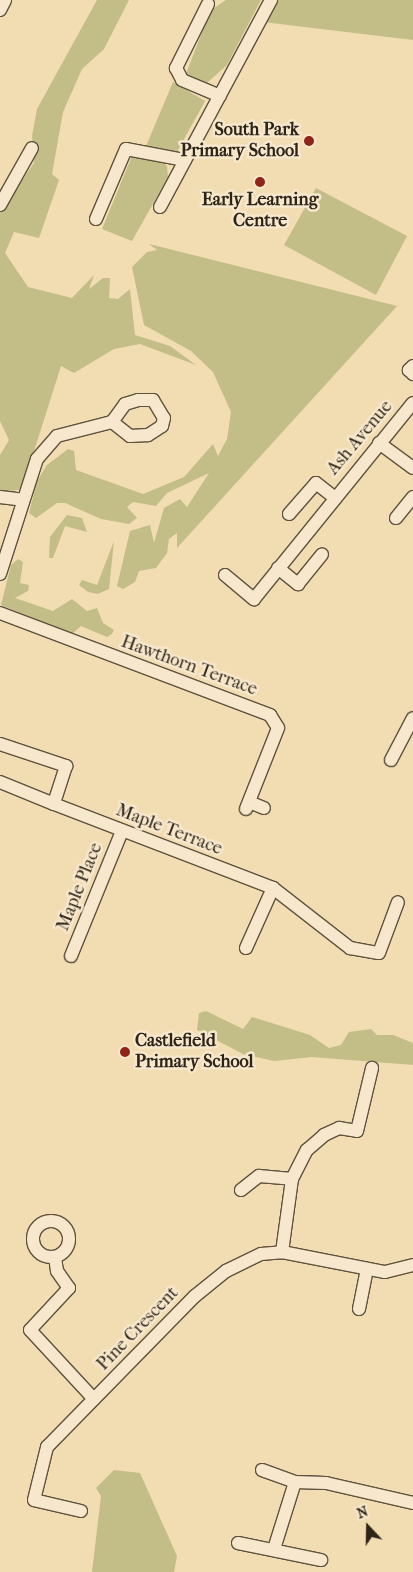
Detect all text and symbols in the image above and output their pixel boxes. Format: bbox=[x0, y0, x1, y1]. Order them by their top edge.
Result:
place label: South Park Primary School bbox=[181, 120, 299, 162]
marker: South Park Primary School bbox=[303, 135, 315, 147]
marker: Early Learning Centre bbox=[254, 176, 266, 188]
place label: Early Learning Centre bbox=[202, 190, 318, 232]
street label: Ash Avenue bbox=[323, 396, 397, 480]
street label: Hawthorn Terrace bbox=[118, 631, 260, 701]
street label: Maple Terrace bbox=[113, 800, 225, 860]
street label: Maple Place bbox=[53, 840, 107, 934]
place label: Castlefield Primary School bbox=[135, 1031, 253, 1074]
marker: Castlefield Primary School bbox=[119, 1046, 131, 1058]
street label: Pine Crescent bbox=[93, 1283, 183, 1375]
north arrow bbox=[343, 1502, 393, 1552]
text: N bbox=[354, 1503, 370, 1522]

